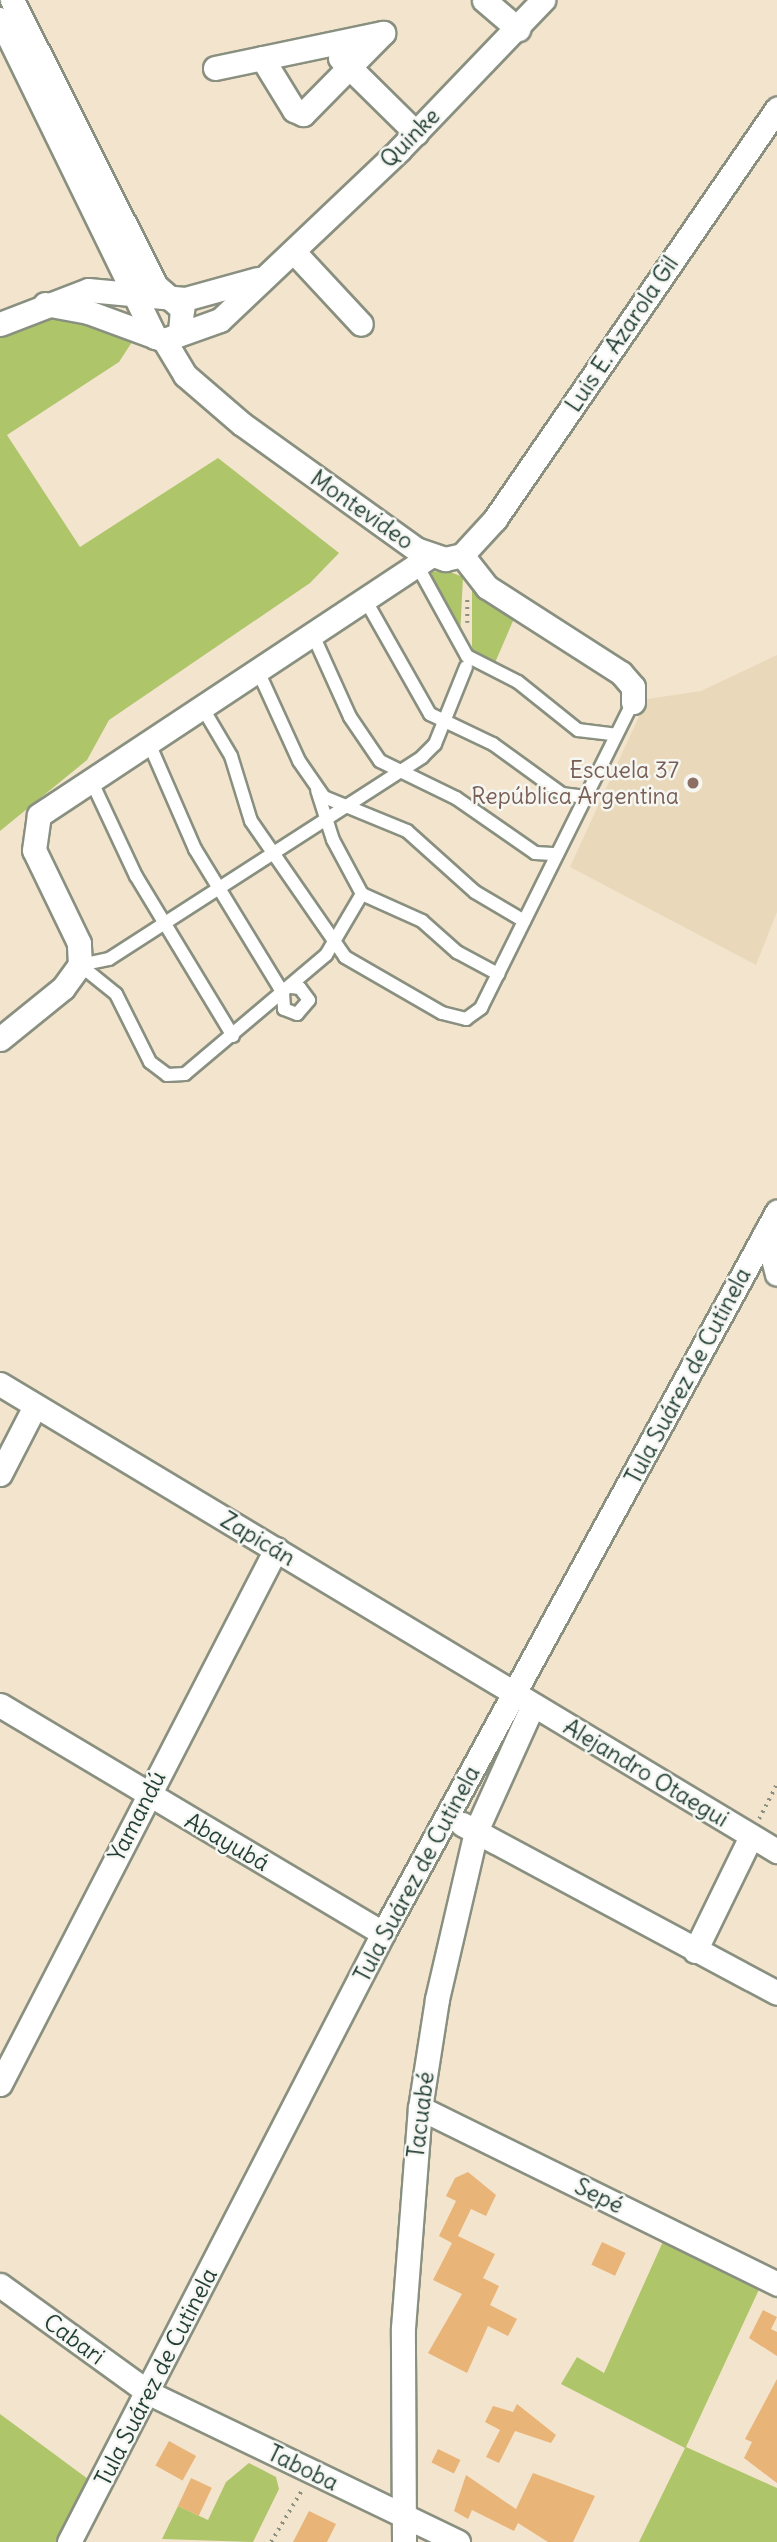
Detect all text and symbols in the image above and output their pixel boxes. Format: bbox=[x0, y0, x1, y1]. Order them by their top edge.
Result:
street label: Quinke bbox=[374, 102, 446, 174]
street label: Luis E. Azarola Gil bbox=[560, 251, 684, 417]
street label: Montevideo bbox=[305, 464, 419, 556]
place label: Escuela 37 República Argentina bbox=[471, 756, 679, 810]
marker: Escuela 37 República Argentina bbox=[685, 775, 701, 791]
street label: Tula Suárez de Cutinela bbox=[619, 1263, 757, 1489]
street label: Zapicán bbox=[216, 1506, 300, 1572]
street label: Alejandro Otaegui bbox=[559, 1713, 733, 1833]
street label: Tula Suárez de Cutinela bbox=[348, 1761, 486, 1987]
street label: Yamandú bbox=[102, 1766, 172, 1866]
street label: Abayubá bbox=[180, 1807, 274, 1877]
street label: Tacuabé bbox=[402, 2070, 440, 2160]
street label: Sepé bbox=[570, 2172, 628, 2220]
street label: Tula Suárez de Cutinela bbox=[89, 2263, 223, 2491]
street label: Cabari bbox=[38, 2308, 110, 2370]
street label: Taboba bbox=[263, 2439, 343, 2497]

